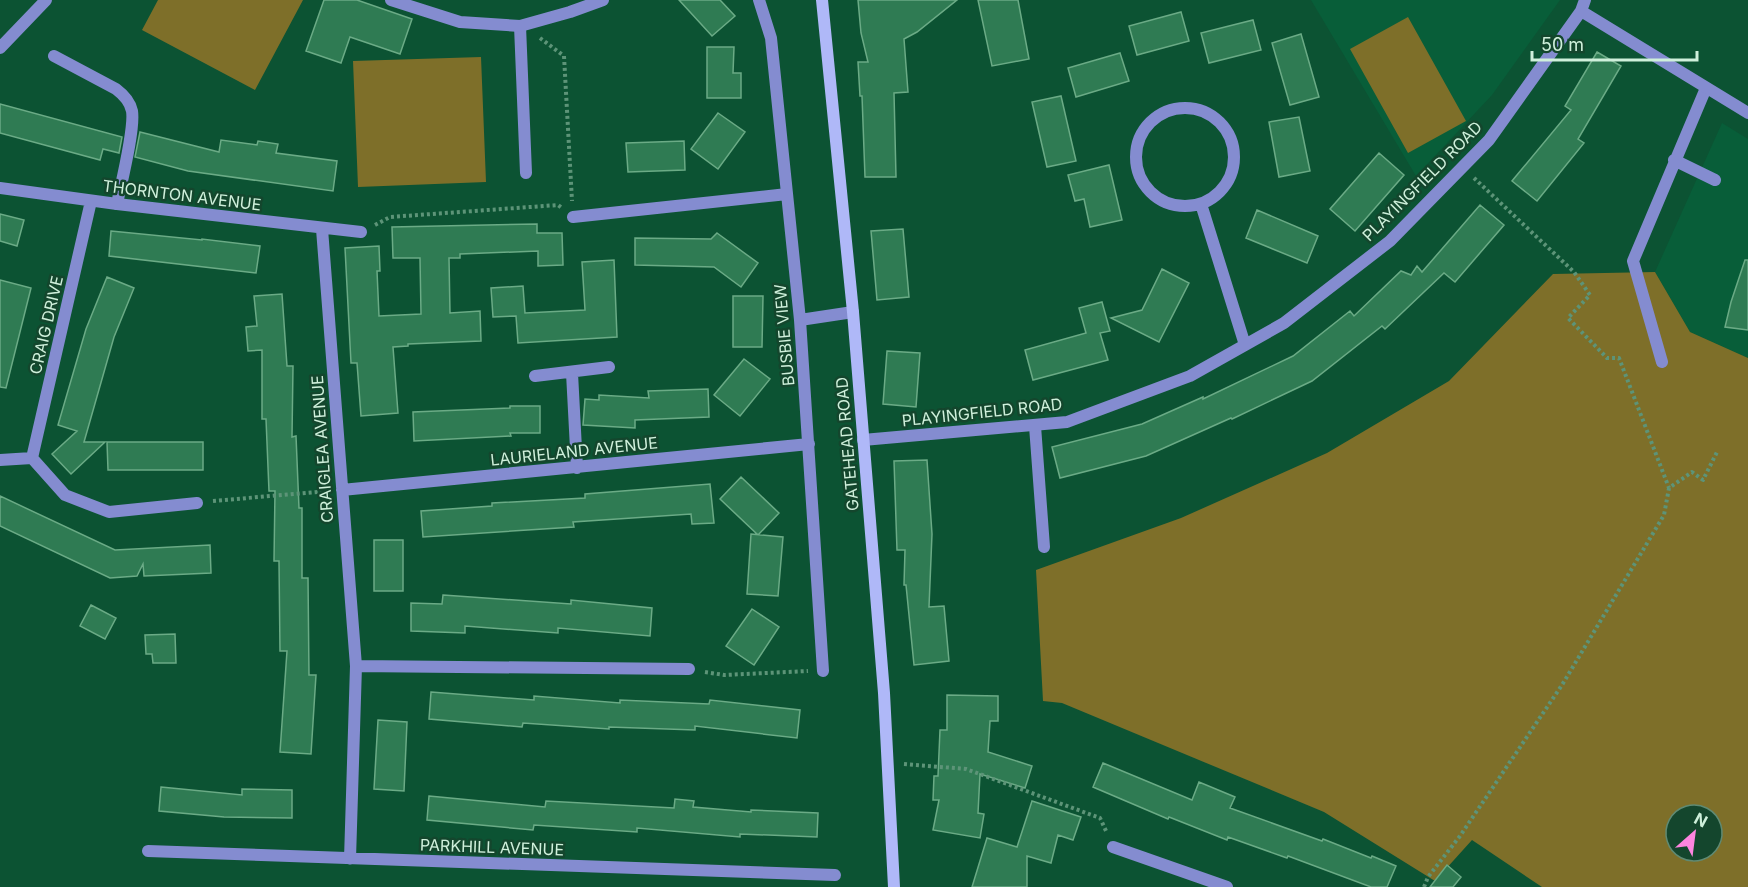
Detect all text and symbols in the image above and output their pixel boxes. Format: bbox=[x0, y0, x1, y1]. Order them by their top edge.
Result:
scale bar bbox=[1532, 24, 1697, 62]
text: 50 m bbox=[1541, 34, 1584, 55]
street label: PLAYINGFIELD ROAD bbox=[1358, 117, 1486, 245]
street label: THORNTON AVENUE bbox=[102, 175, 262, 215]
street label: CRAIG DRIVE bbox=[25, 274, 67, 376]
street label: BUSBIE VIEW bbox=[770, 283, 798, 387]
street label: CRAIGLEA AVENUE bbox=[307, 375, 337, 523]
street label: GATEHEAD ROAD bbox=[831, 376, 863, 512]
street label: PLAYINGFIELD ROAD bbox=[901, 394, 1063, 430]
street label: LAURIELAND AVENUE bbox=[489, 432, 659, 470]
north arrow bbox=[1664, 803, 1724, 863]
text: N bbox=[1691, 808, 1711, 831]
street label: PARKHILL AVENUE bbox=[420, 834, 564, 860]

